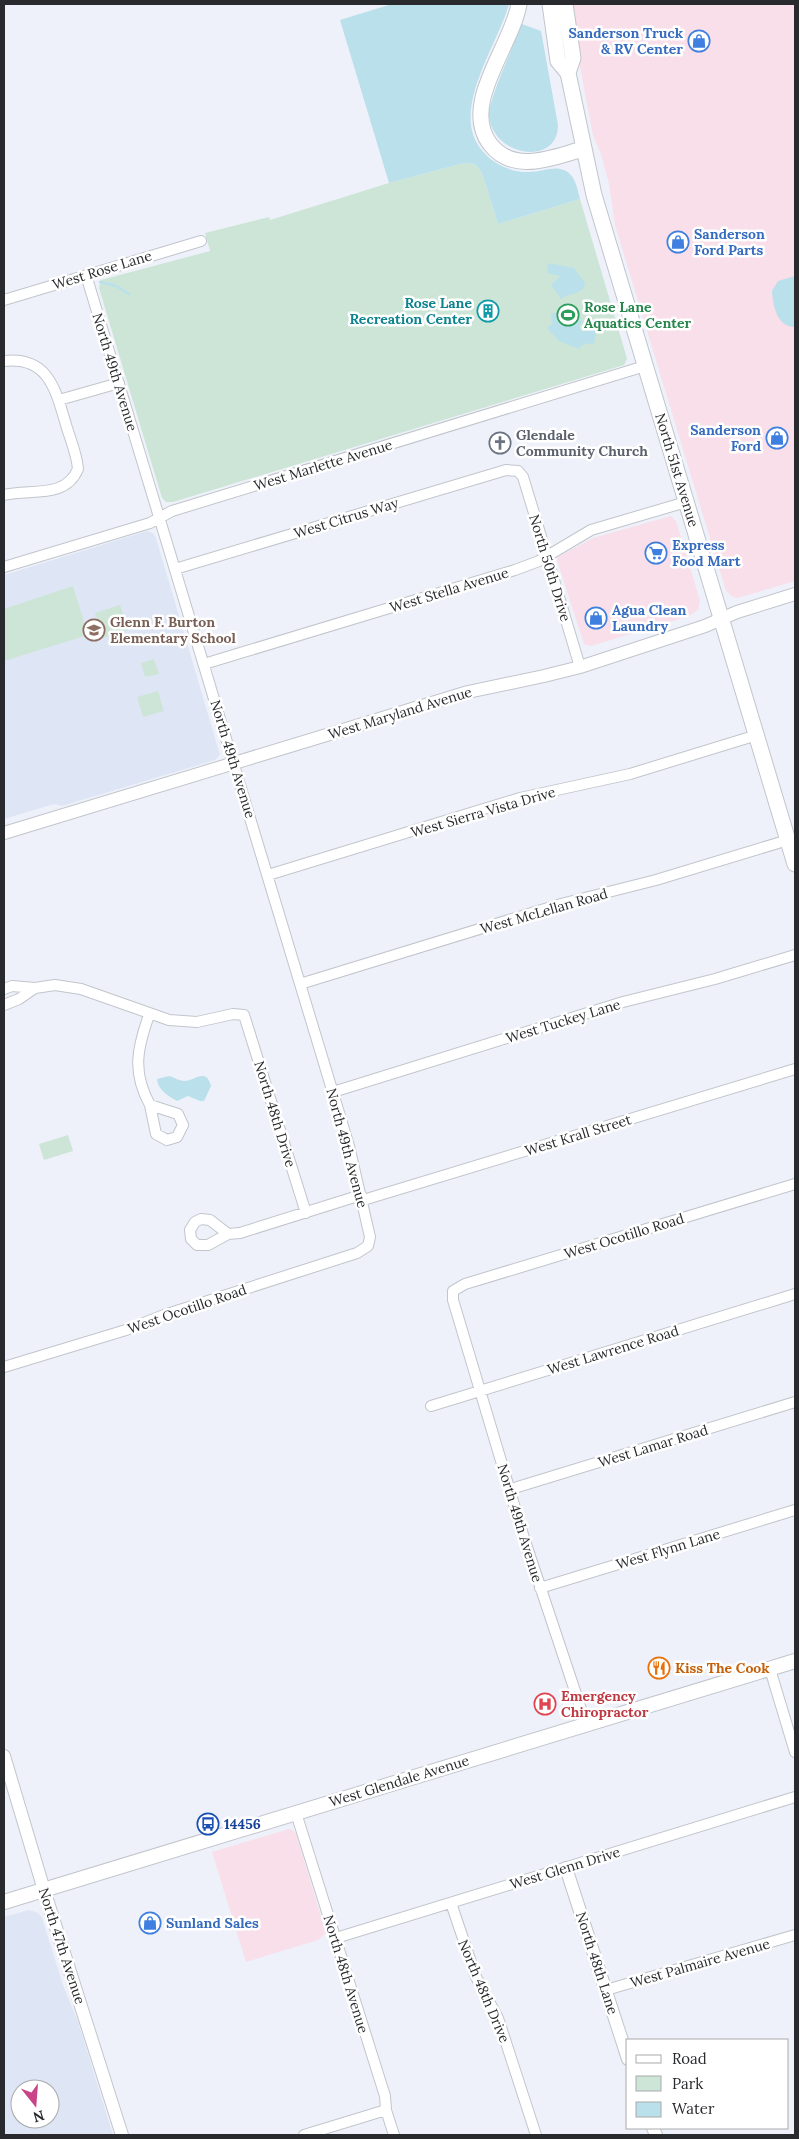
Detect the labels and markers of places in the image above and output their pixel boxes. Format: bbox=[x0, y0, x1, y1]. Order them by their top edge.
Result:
place label: Sanderson Truck & RV Center bbox=[569, 24, 684, 58]
shop icon: Sanderson Truck & RV Center bbox=[687, 29, 711, 53]
place label: Sanderson Ford Parts bbox=[694, 225, 765, 259]
shop icon: Sanderson Ford Parts bbox=[666, 230, 690, 254]
place label: Rose Lane Recreation Center bbox=[349, 294, 472, 328]
place label: Rose Lane Aquatics Center bbox=[584, 298, 692, 332]
building icon: Rose Lane Recreation Center bbox=[476, 299, 500, 323]
sports icon: Rose Lane Aquatics Center bbox=[556, 303, 580, 327]
place label: Sanderson Ford bbox=[690, 421, 761, 455]
place label: Glendale Community Church bbox=[516, 426, 648, 460]
shop icon: Sanderson Ford bbox=[765, 426, 789, 450]
church icon: Glendale Community Church bbox=[488, 431, 512, 455]
place label: Express Food Mart bbox=[672, 536, 741, 570]
supermarket icon: Express Food Mart bbox=[644, 541, 668, 565]
place label: Agua Clean Laundry bbox=[612, 601, 687, 635]
shop icon: Agua Clean Laundry bbox=[584, 606, 608, 630]
place label: Glenn F. Burton Elementary School bbox=[110, 613, 236, 647]
school or university icon: Glenn F. Burton Elementary School bbox=[82, 618, 106, 642]
restaurant icon: Kiss The Cook bbox=[647, 1656, 671, 1680]
place label: Kiss The Cook bbox=[675, 1659, 770, 1677]
place label: Emergency Chiropractor bbox=[561, 1687, 649, 1721]
hospital icon: Emergency Chiropractor bbox=[533, 1692, 557, 1716]
bus stop icon: 14456 bbox=[196, 1812, 220, 1836]
place label: 14456 bbox=[224, 1815, 261, 1833]
shop icon: Sunland Sales bbox=[138, 1911, 162, 1935]
place label: Sunland Sales bbox=[166, 1914, 259, 1932]

